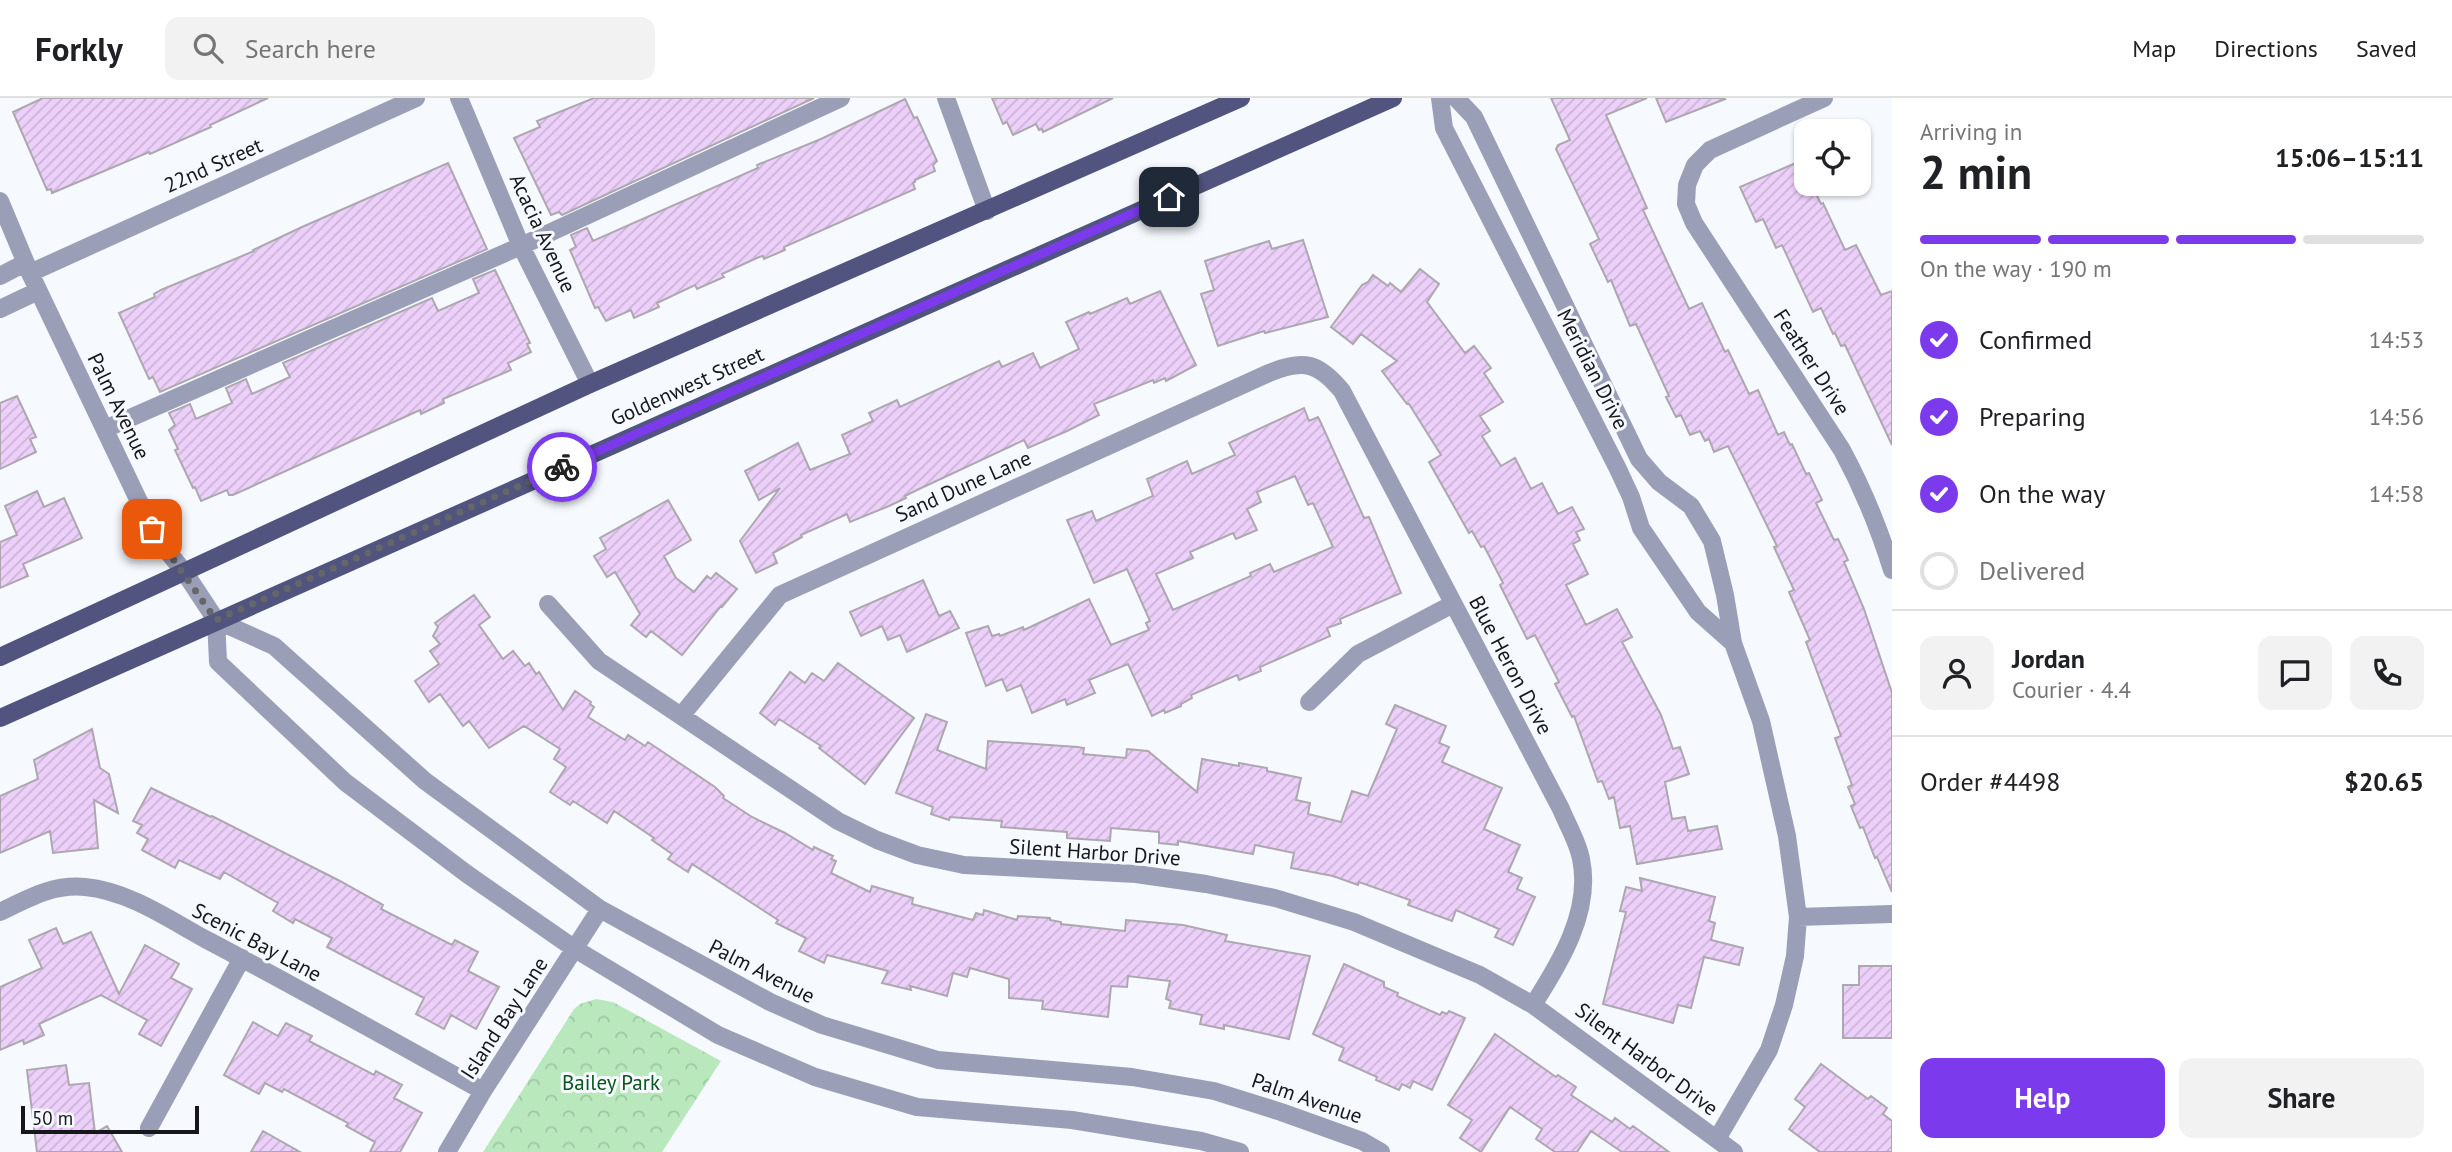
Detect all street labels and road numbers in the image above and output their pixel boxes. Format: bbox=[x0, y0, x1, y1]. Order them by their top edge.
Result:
street label: 22nd Street bbox=[160, 131, 266, 199]
street label: Acacia Avenue bbox=[504, 169, 582, 297]
street label: Meridian Drive bbox=[1551, 304, 1635, 434]
street label: Feather Drive bbox=[1768, 304, 1856, 420]
street label: Goldenwest Street bbox=[606, 340, 768, 432]
street label: Palm Avenue bbox=[82, 348, 156, 464]
street label: Sand Dune Lane bbox=[891, 444, 1035, 528]
street label: Blue Heron Drive bbox=[1463, 591, 1559, 739]
street label: Silent Harbor Drive bbox=[1008, 833, 1182, 871]
street label: Scenic Bay Lane bbox=[188, 897, 326, 987]
street label: Palm Avenue bbox=[705, 933, 819, 1009]
street label: Island Bay Lane bbox=[454, 952, 554, 1084]
street label: Silent Harbor Drive bbox=[1570, 996, 1724, 1122]
street label: Palm Avenue bbox=[1248, 1066, 1366, 1130]

